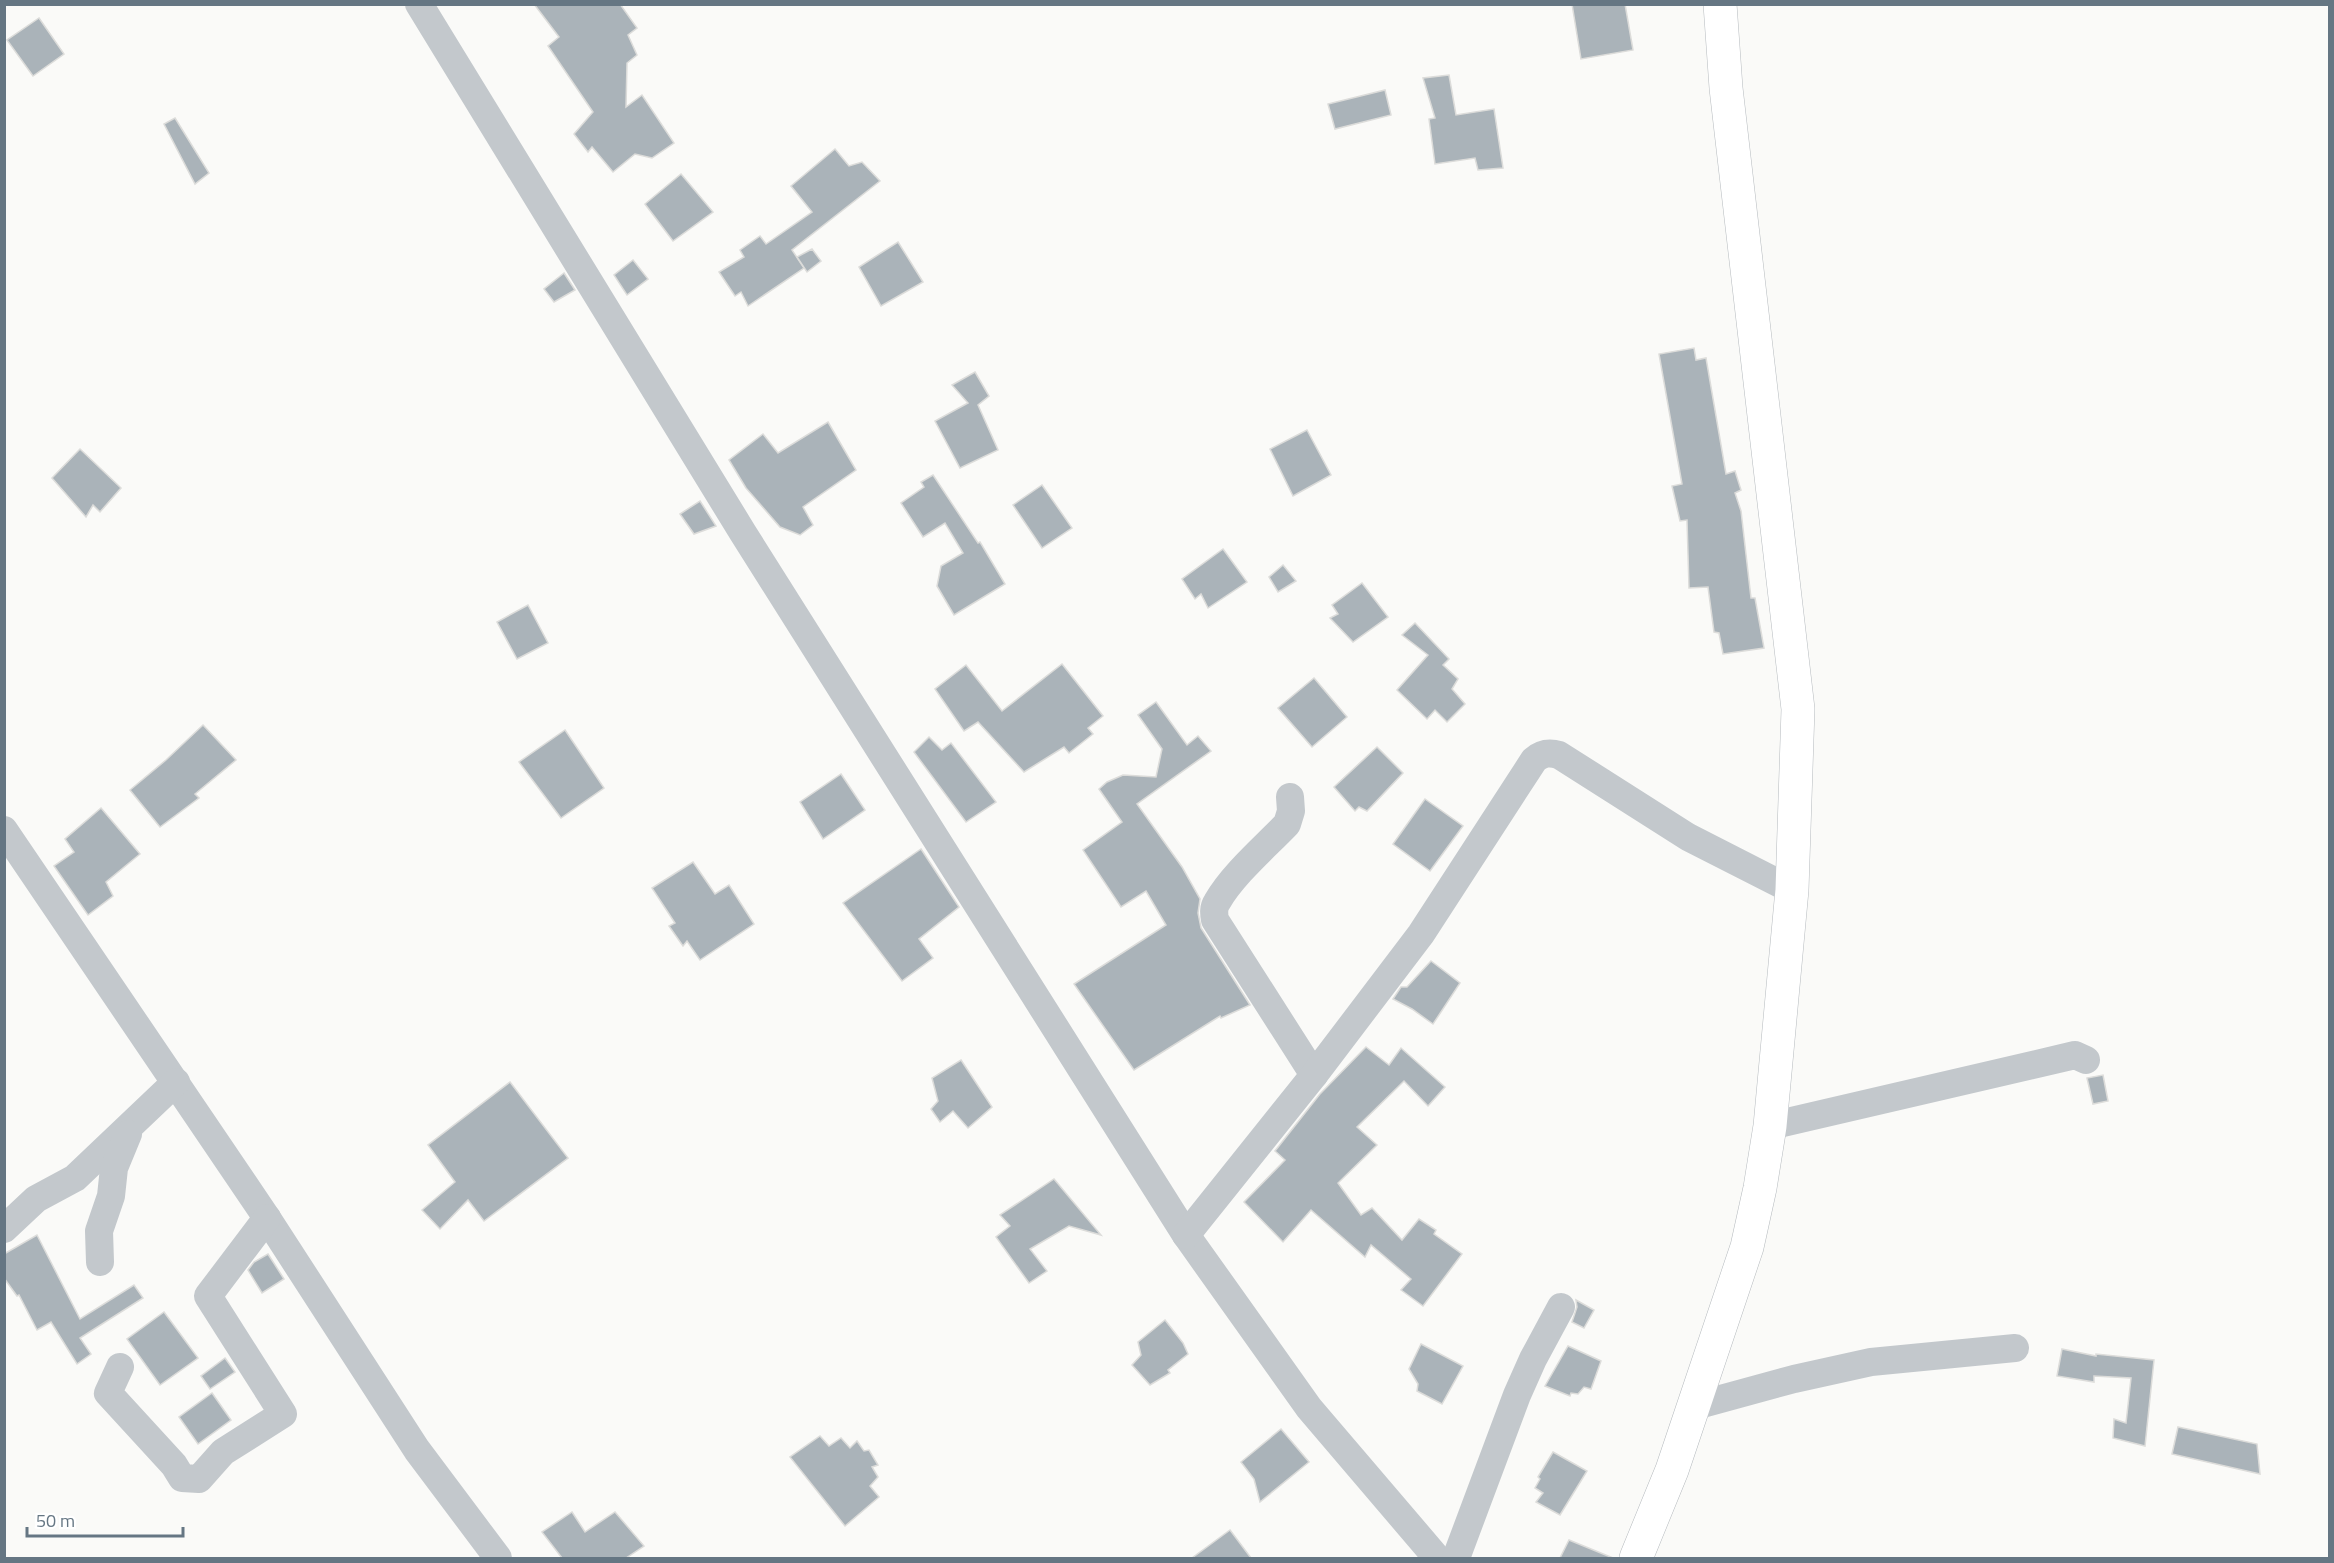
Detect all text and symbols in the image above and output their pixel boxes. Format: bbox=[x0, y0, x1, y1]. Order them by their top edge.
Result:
scale bar bbox=[27, 1500, 183, 1538]
text: 50 m bbox=[36, 1507, 75, 1534]

